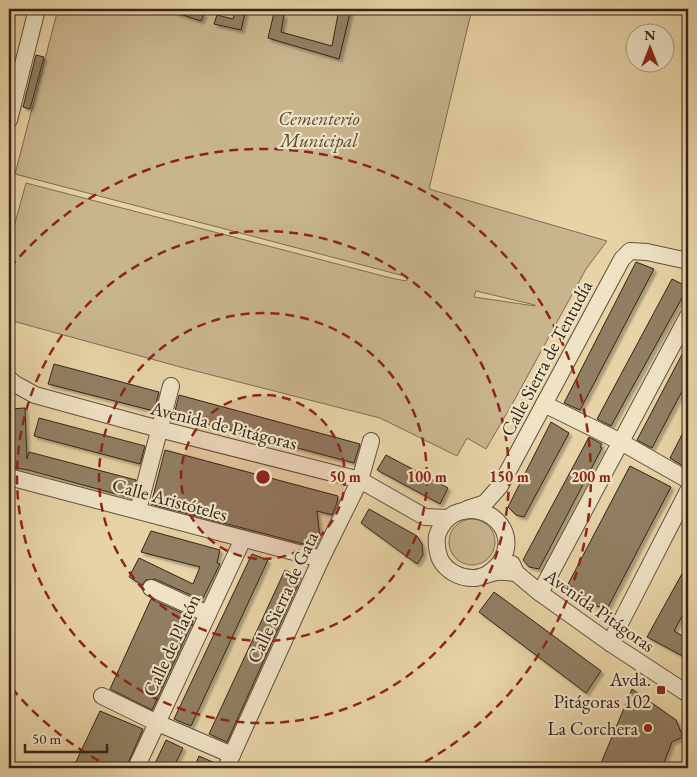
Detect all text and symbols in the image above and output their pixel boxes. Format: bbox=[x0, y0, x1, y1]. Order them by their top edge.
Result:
north arrow bbox=[624, 22, 674, 72]
text: N bbox=[644, 26, 656, 44]
park label: Cementerio Municipal bbox=[278, 106, 360, 153]
street label: Calle Sierra de Tentudía bbox=[495, 276, 598, 441]
street label: Avenida de Pitágoras bbox=[147, 395, 300, 456]
text: 50 m bbox=[329, 467, 361, 486]
text: 100 m bbox=[407, 467, 447, 486]
text: 150 m bbox=[489, 467, 529, 486]
text: 200 m bbox=[571, 467, 611, 486]
centre of rings bbox=[254, 468, 272, 486]
street label: Calle Aristóteles bbox=[109, 472, 230, 527]
street label: Calle Sierra de Gata bbox=[241, 527, 324, 667]
street label: Avenida Pitágoras bbox=[539, 563, 660, 658]
street label: Calle de Platón bbox=[137, 590, 206, 700]
place label: Avda. Pitágoras 102 bbox=[553, 667, 651, 714]
marker: Avda. Pitágoras 102 bbox=[655, 684, 667, 696]
place label: La Corchera bbox=[547, 716, 638, 741]
scale bar bbox=[25, 722, 108, 754]
marker: La Corchera bbox=[642, 722, 654, 734]
text: 50 m bbox=[32, 729, 61, 748]

